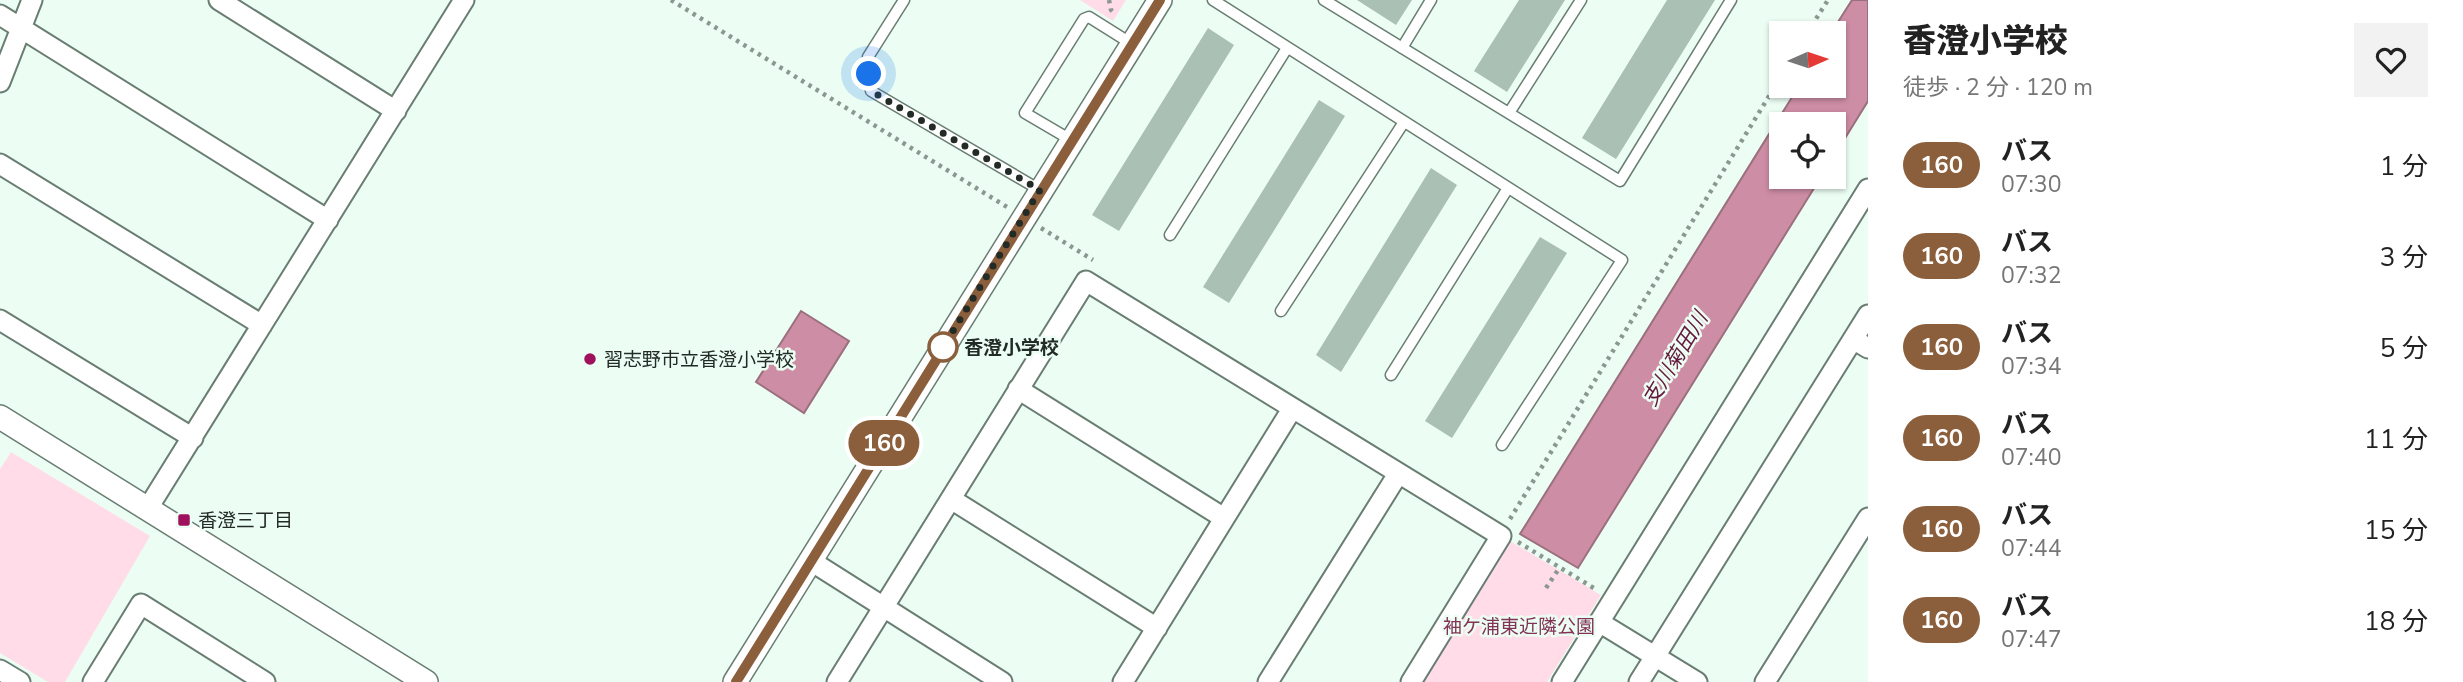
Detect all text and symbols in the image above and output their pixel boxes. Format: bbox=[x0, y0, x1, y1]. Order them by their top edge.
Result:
text: 香澄小学校 bbox=[1903, 19, 2068, 64]
north arrow bbox=[1769, 21, 1846, 98]
map controls bbox=[1769, 21, 1846, 189]
button: heart bbox=[2354, 23, 2428, 97]
your location bbox=[851, 56, 886, 91]
text: 徒歩 · 2 分 · 120 m bbox=[1903, 72, 2093, 103]
button: locate bbox=[1769, 112, 1846, 189]
text: バス bbox=[2001, 134, 2053, 169]
text: 160 bbox=[1920, 149, 1963, 181]
text: 1 分 bbox=[2380, 149, 2428, 184]
text: 07:30 bbox=[2001, 169, 2061, 200]
text: バス bbox=[2001, 225, 2053, 260]
text: 160 bbox=[1920, 240, 1963, 272]
text: 3 分 bbox=[2380, 240, 2428, 275]
text: 07:32 bbox=[2001, 260, 2061, 291]
water label: 支川菊田川 bbox=[1636, 305, 1715, 411]
text: バス bbox=[2001, 316, 2053, 351]
text: 160 bbox=[1920, 331, 1963, 363]
text: 5 分 bbox=[2380, 331, 2428, 366]
marker: 香澄小学校 bbox=[928, 332, 958, 362]
place label: 香澄小学校 bbox=[964, 335, 1059, 361]
place label: 習志野市立香澄小学校 bbox=[604, 347, 794, 373]
marker: 習志野市立香澄小学校 bbox=[582, 351, 598, 367]
text: 07:34 bbox=[2001, 351, 2061, 382]
text: バス bbox=[2001, 407, 2053, 442]
line badge: 160 bbox=[844, 420, 924, 466]
text: 160 bbox=[1920, 422, 1963, 454]
text: 11 分 bbox=[2364, 422, 2428, 457]
text: 160 bbox=[862, 427, 906, 459]
text: 07:40 bbox=[2001, 442, 2061, 473]
text: バス bbox=[2001, 498, 2053, 533]
place label: 香澄三丁目 bbox=[198, 508, 293, 534]
marker: 香澄三丁目 bbox=[176, 512, 192, 528]
text: 160 bbox=[1920, 513, 1963, 545]
text: 15 分 bbox=[2364, 513, 2428, 548]
text: 07:44 bbox=[2001, 533, 2061, 564]
text: バス bbox=[2001, 589, 2053, 624]
text: 160 bbox=[1920, 604, 1963, 636]
text: 18 分 bbox=[2364, 604, 2428, 639]
park label: 袖ケ浦東近隣公園 bbox=[1443, 614, 1595, 640]
text: 07:47 bbox=[2001, 624, 2061, 655]

